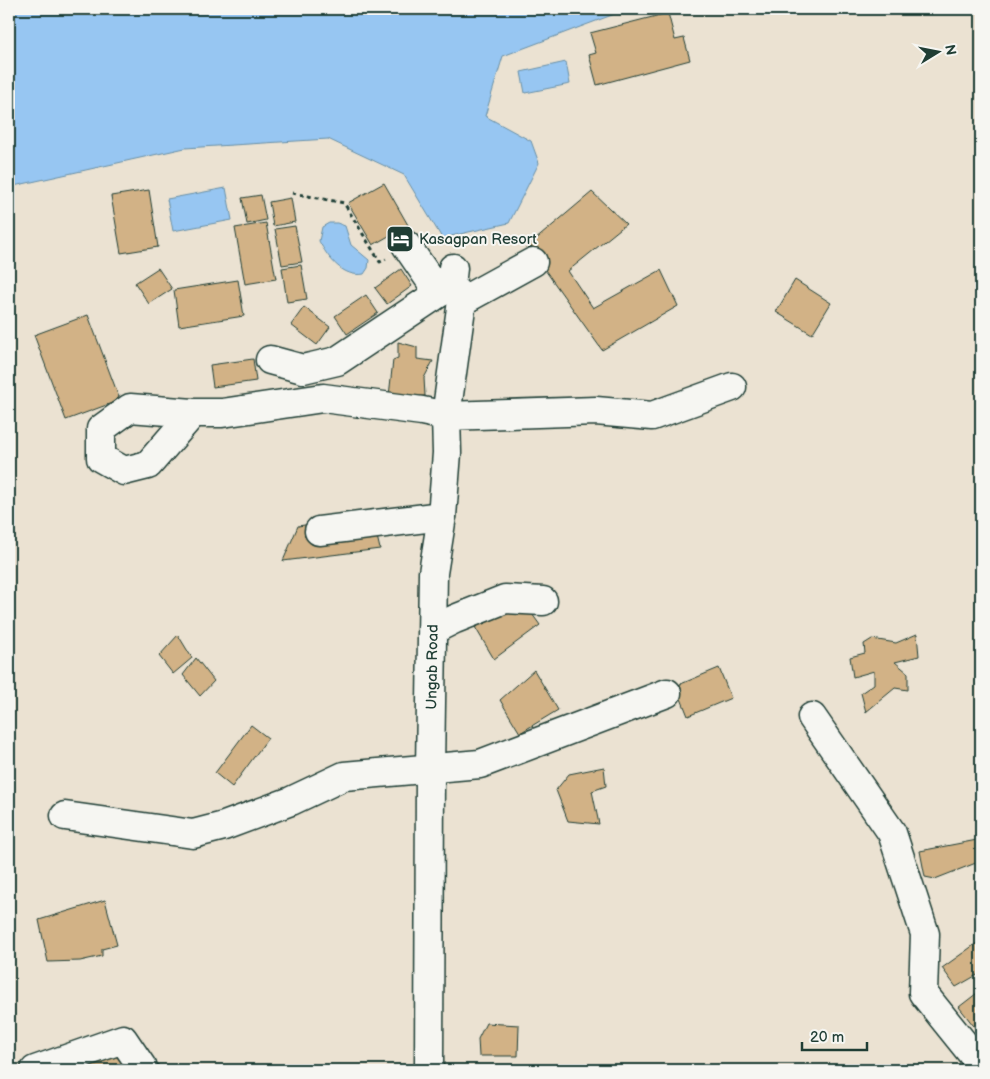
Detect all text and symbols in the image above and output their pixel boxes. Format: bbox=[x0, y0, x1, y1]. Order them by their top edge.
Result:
north arrow bbox=[912, 28, 962, 78]
text: N bbox=[941, 43, 960, 56]
hotel icon: Kasagpan Resort bbox=[385, 224, 415, 254]
place label: Kasagpan Resort bbox=[419, 230, 537, 249]
street label: Ungab Road bbox=[422, 624, 443, 710]
scale bar bbox=[802, 1019, 868, 1051]
text: 20 m bbox=[810, 1028, 844, 1047]

